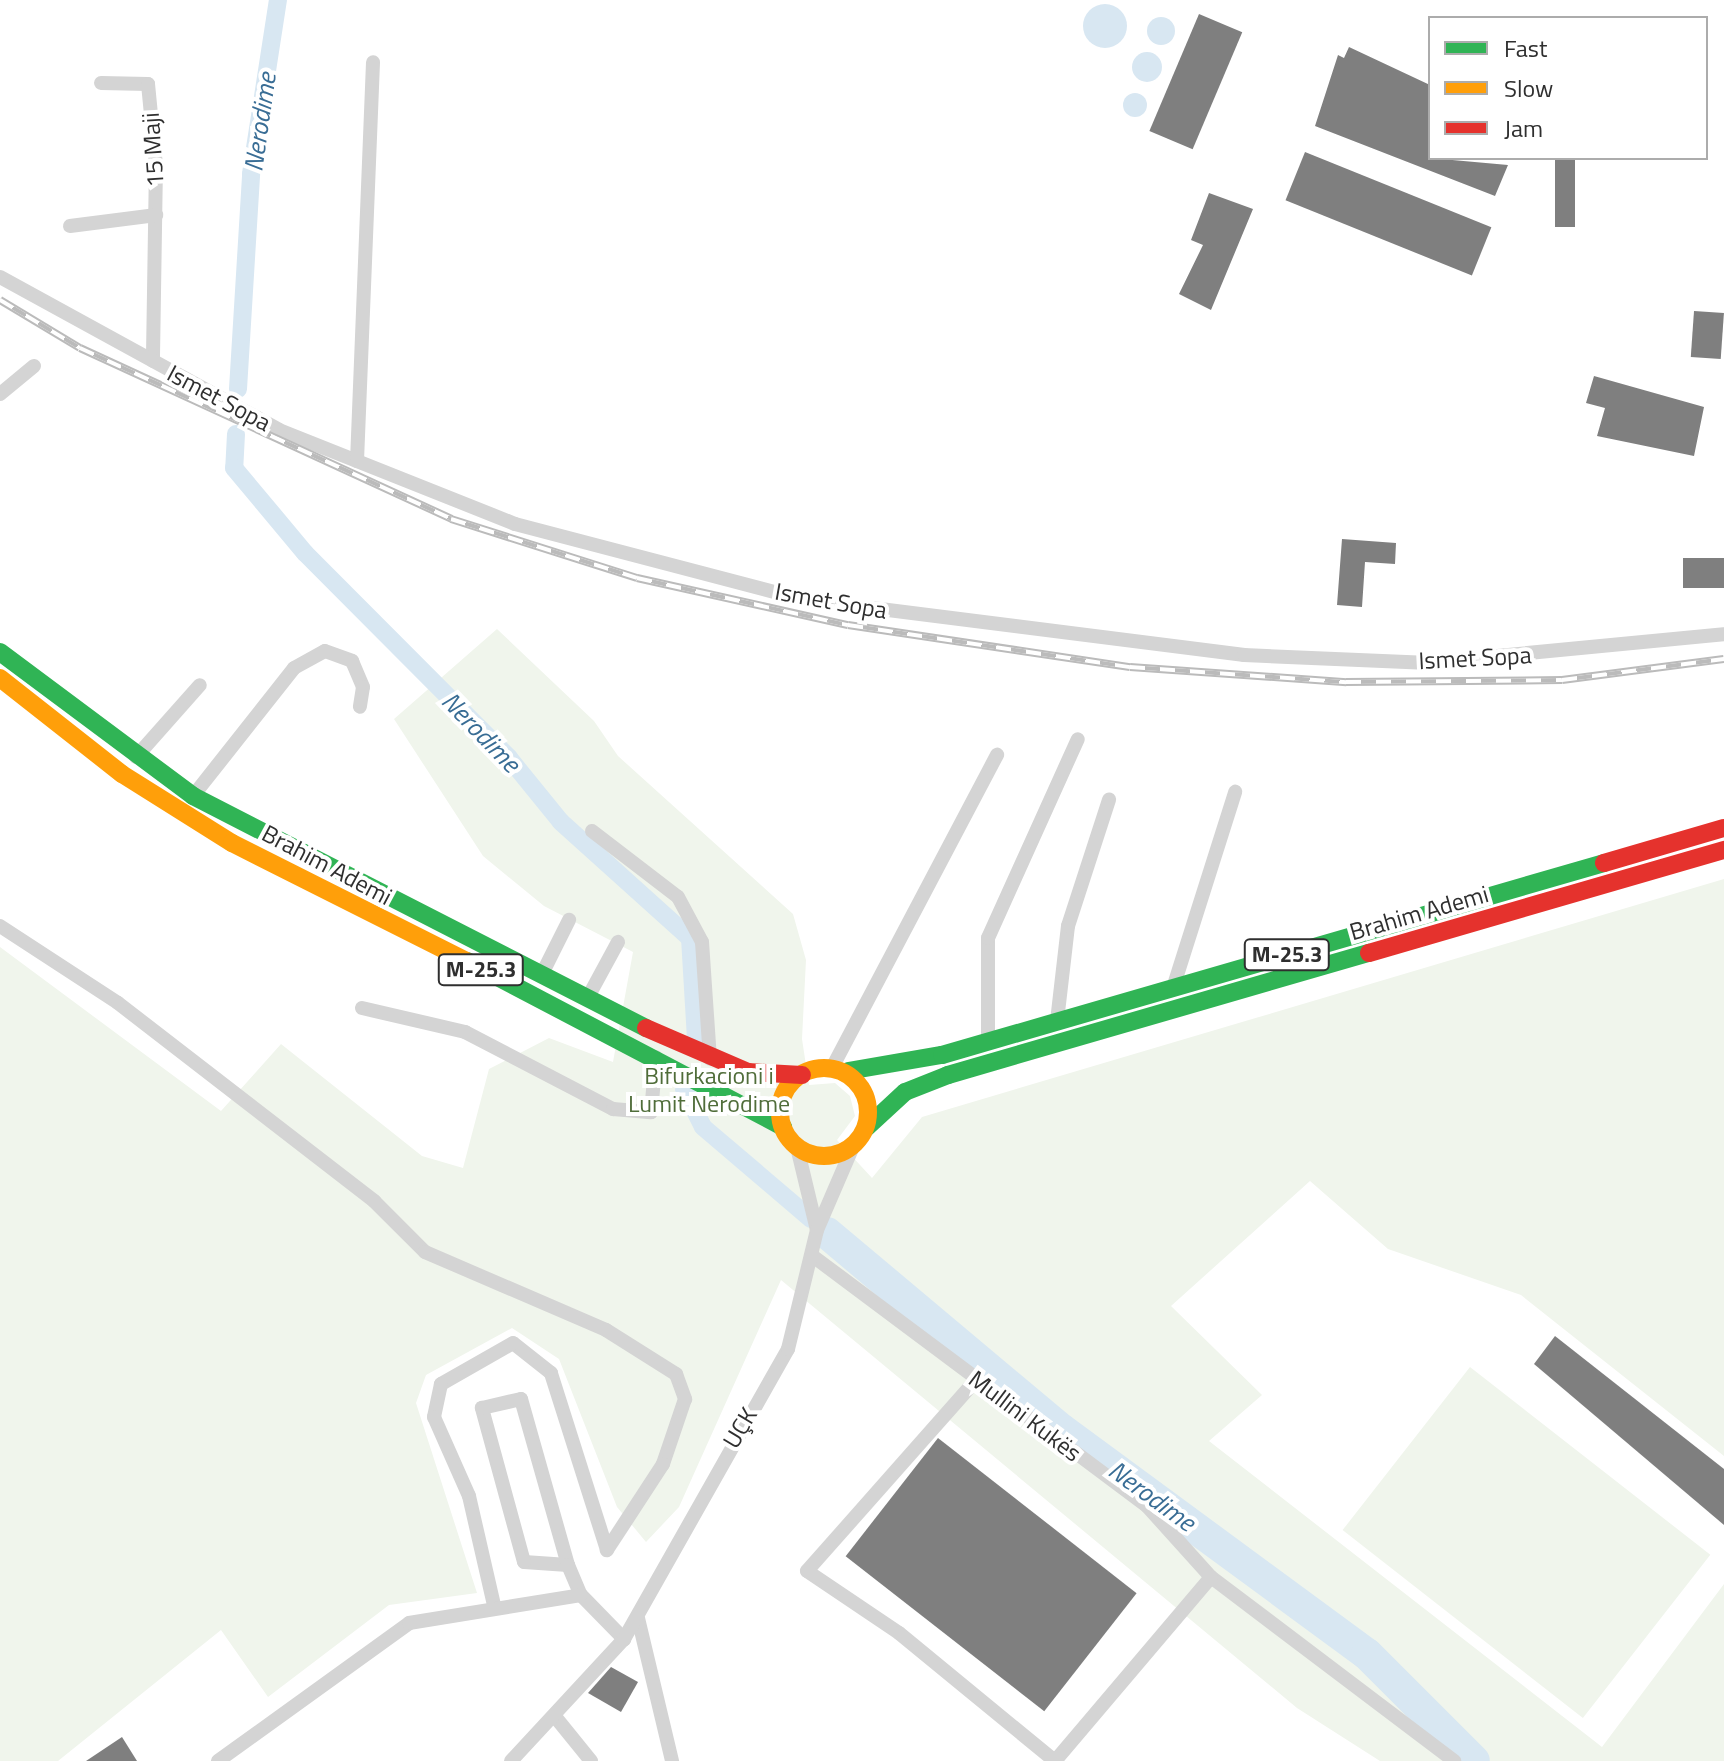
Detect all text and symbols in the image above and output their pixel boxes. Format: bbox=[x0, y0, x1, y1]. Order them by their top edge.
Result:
legend bbox=[1428, 16, 1708, 160]
text: Fast bbox=[1504, 30, 1547, 66]
text: Slow bbox=[1504, 70, 1553, 106]
water label: Nerodime bbox=[238, 71, 282, 173]
text: Jam bbox=[1504, 110, 1543, 146]
street label: 15 Maji bbox=[136, 112, 170, 188]
street label: Ismet Sopa bbox=[162, 359, 276, 437]
street label: Ismet Sopa bbox=[773, 577, 889, 625]
street label: Ismet Sopa bbox=[1418, 641, 1532, 675]
water label: Nerodime bbox=[435, 685, 527, 779]
street label: Brahim Ademi bbox=[257, 819, 397, 911]
street label: Brahim Ademi bbox=[1346, 879, 1492, 947]
road number: M-25.3 bbox=[1243, 937, 1331, 973]
road number: M-25.3 bbox=[437, 952, 525, 988]
park label: Bifurkacioni i Lumit Nerodime bbox=[628, 1062, 790, 1118]
street label: Mullini Kukës bbox=[963, 1364, 1087, 1468]
street label: UÇK bbox=[717, 1403, 763, 1453]
water label: Nerodime bbox=[1103, 1454, 1201, 1538]

